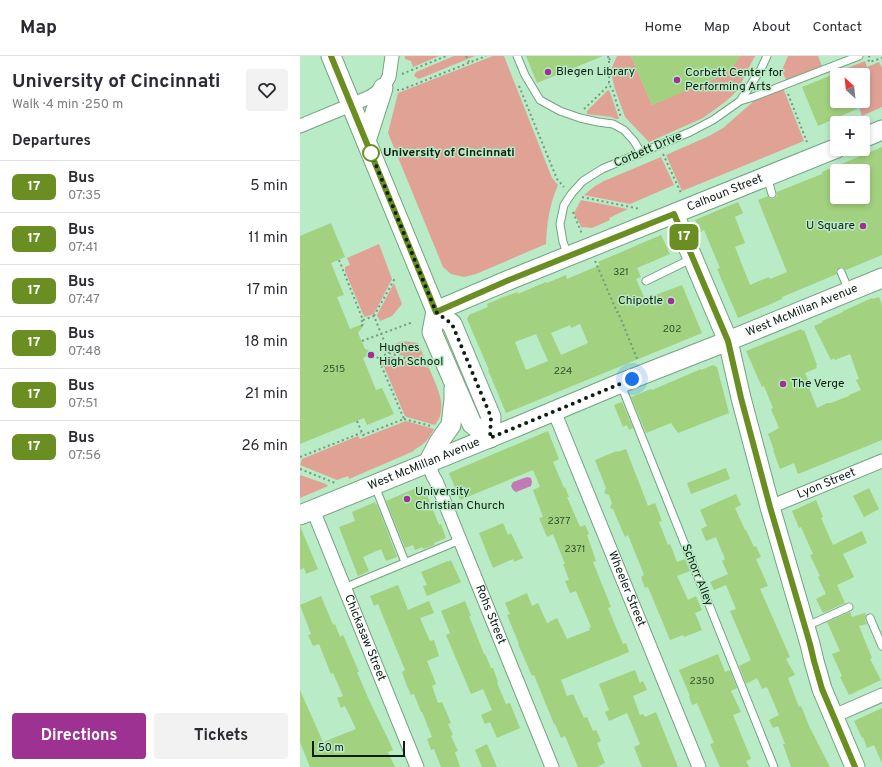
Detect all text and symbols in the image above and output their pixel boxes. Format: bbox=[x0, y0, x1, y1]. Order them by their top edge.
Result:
text: Map bbox=[20, 16, 57, 40]
text: Home bbox=[645, 19, 682, 36]
text: Map bbox=[704, 19, 730, 36]
text: About bbox=[752, 19, 791, 36]
text: Contact bbox=[813, 19, 862, 36]
place label: Blegen Library bbox=[556, 64, 635, 80]
place label: Corbett Center for Performing Arts bbox=[685, 65, 784, 95]
marker: Blegen Library bbox=[543, 67, 553, 77]
north arrow bbox=[830, 68, 870, 108]
map controls bbox=[830, 68, 870, 204]
button: heart bbox=[246, 69, 288, 111]
text: University of Cincinnati bbox=[12, 70, 220, 94]
marker: Corbett Center for Performing Arts bbox=[672, 75, 682, 85]
text: Walk · 4 min · 250 m bbox=[12, 97, 123, 113]
button: + bbox=[830, 116, 870, 156]
street label: Corbett Drive bbox=[612, 128, 684, 172]
text: Departures bbox=[12, 132, 91, 151]
marker: University of Cincinnati bbox=[362, 144, 380, 162]
place label: University of Cincinnati bbox=[383, 145, 515, 161]
button: − bbox=[830, 164, 870, 204]
text: Bus bbox=[68, 169, 95, 188]
street label: Calhoun Street bbox=[685, 171, 765, 216]
text: 5 min bbox=[250, 177, 288, 196]
text: 17 bbox=[27, 178, 41, 195]
text: 07:35 bbox=[68, 188, 101, 204]
place label: U Square bbox=[806, 218, 855, 234]
text: Bus bbox=[68, 221, 95, 240]
marker: U Square bbox=[858, 221, 868, 231]
line badge: 17 bbox=[666, 224, 702, 250]
text: 17 bbox=[677, 228, 691, 245]
text: 11 min bbox=[248, 229, 288, 248]
text: 17 bbox=[27, 230, 41, 247]
text: 07:41 bbox=[68, 240, 98, 256]
house number: 321 bbox=[613, 266, 629, 279]
text: Bus bbox=[68, 273, 95, 292]
text: 17 min bbox=[247, 281, 288, 300]
street label: West McMillan Avenue bbox=[744, 281, 860, 341]
text: 17 bbox=[27, 282, 41, 299]
text: 07:47 bbox=[68, 292, 100, 308]
place label: Chipotle bbox=[618, 293, 663, 309]
marker: Chipotle bbox=[666, 296, 676, 306]
house number: 202 bbox=[663, 323, 681, 336]
text: Bus bbox=[68, 325, 95, 344]
text: 18 min bbox=[245, 333, 288, 352]
text: 17 bbox=[27, 334, 41, 351]
place label: Hughes High School bbox=[379, 340, 443, 370]
text: 07:48 bbox=[68, 344, 101, 360]
marker: Hughes High School bbox=[366, 350, 376, 360]
house number: 2515 bbox=[323, 363, 345, 376]
house number: 224 bbox=[554, 365, 572, 378]
your location bbox=[622, 369, 642, 389]
place label: The Verge bbox=[791, 376, 845, 392]
text: Bus bbox=[68, 377, 95, 396]
marker: The Verge bbox=[778, 379, 788, 389]
text: 21 min bbox=[245, 385, 288, 404]
text: 17 bbox=[27, 386, 41, 403]
text: 07:51 bbox=[68, 396, 98, 412]
text: Bus bbox=[68, 429, 95, 448]
street label: West McMillan Avenue bbox=[366, 434, 482, 494]
text: 26 min bbox=[241, 437, 288, 456]
text: 17 bbox=[27, 438, 41, 455]
text: 07:56 bbox=[68, 448, 101, 464]
street label: Lyon Street bbox=[795, 465, 858, 503]
place label: University Christian Church bbox=[415, 484, 505, 514]
marker: University Christian Church bbox=[402, 494, 412, 504]
house number: 2377 bbox=[548, 515, 570, 528]
street label: Schorr Alley bbox=[677, 542, 717, 608]
house number: 2371 bbox=[564, 543, 586, 556]
street label: Wheeler Street bbox=[604, 549, 649, 629]
street label: Rohs Street bbox=[471, 583, 509, 647]
street label: Chickasaw Street bbox=[340, 592, 389, 684]
house number: 2350 bbox=[690, 675, 714, 688]
button: Directions bbox=[12, 713, 146, 759]
button: Tickets bbox=[154, 713, 288, 759]
scale bar bbox=[312, 739, 405, 758]
text: 50 m bbox=[318, 741, 344, 755]

